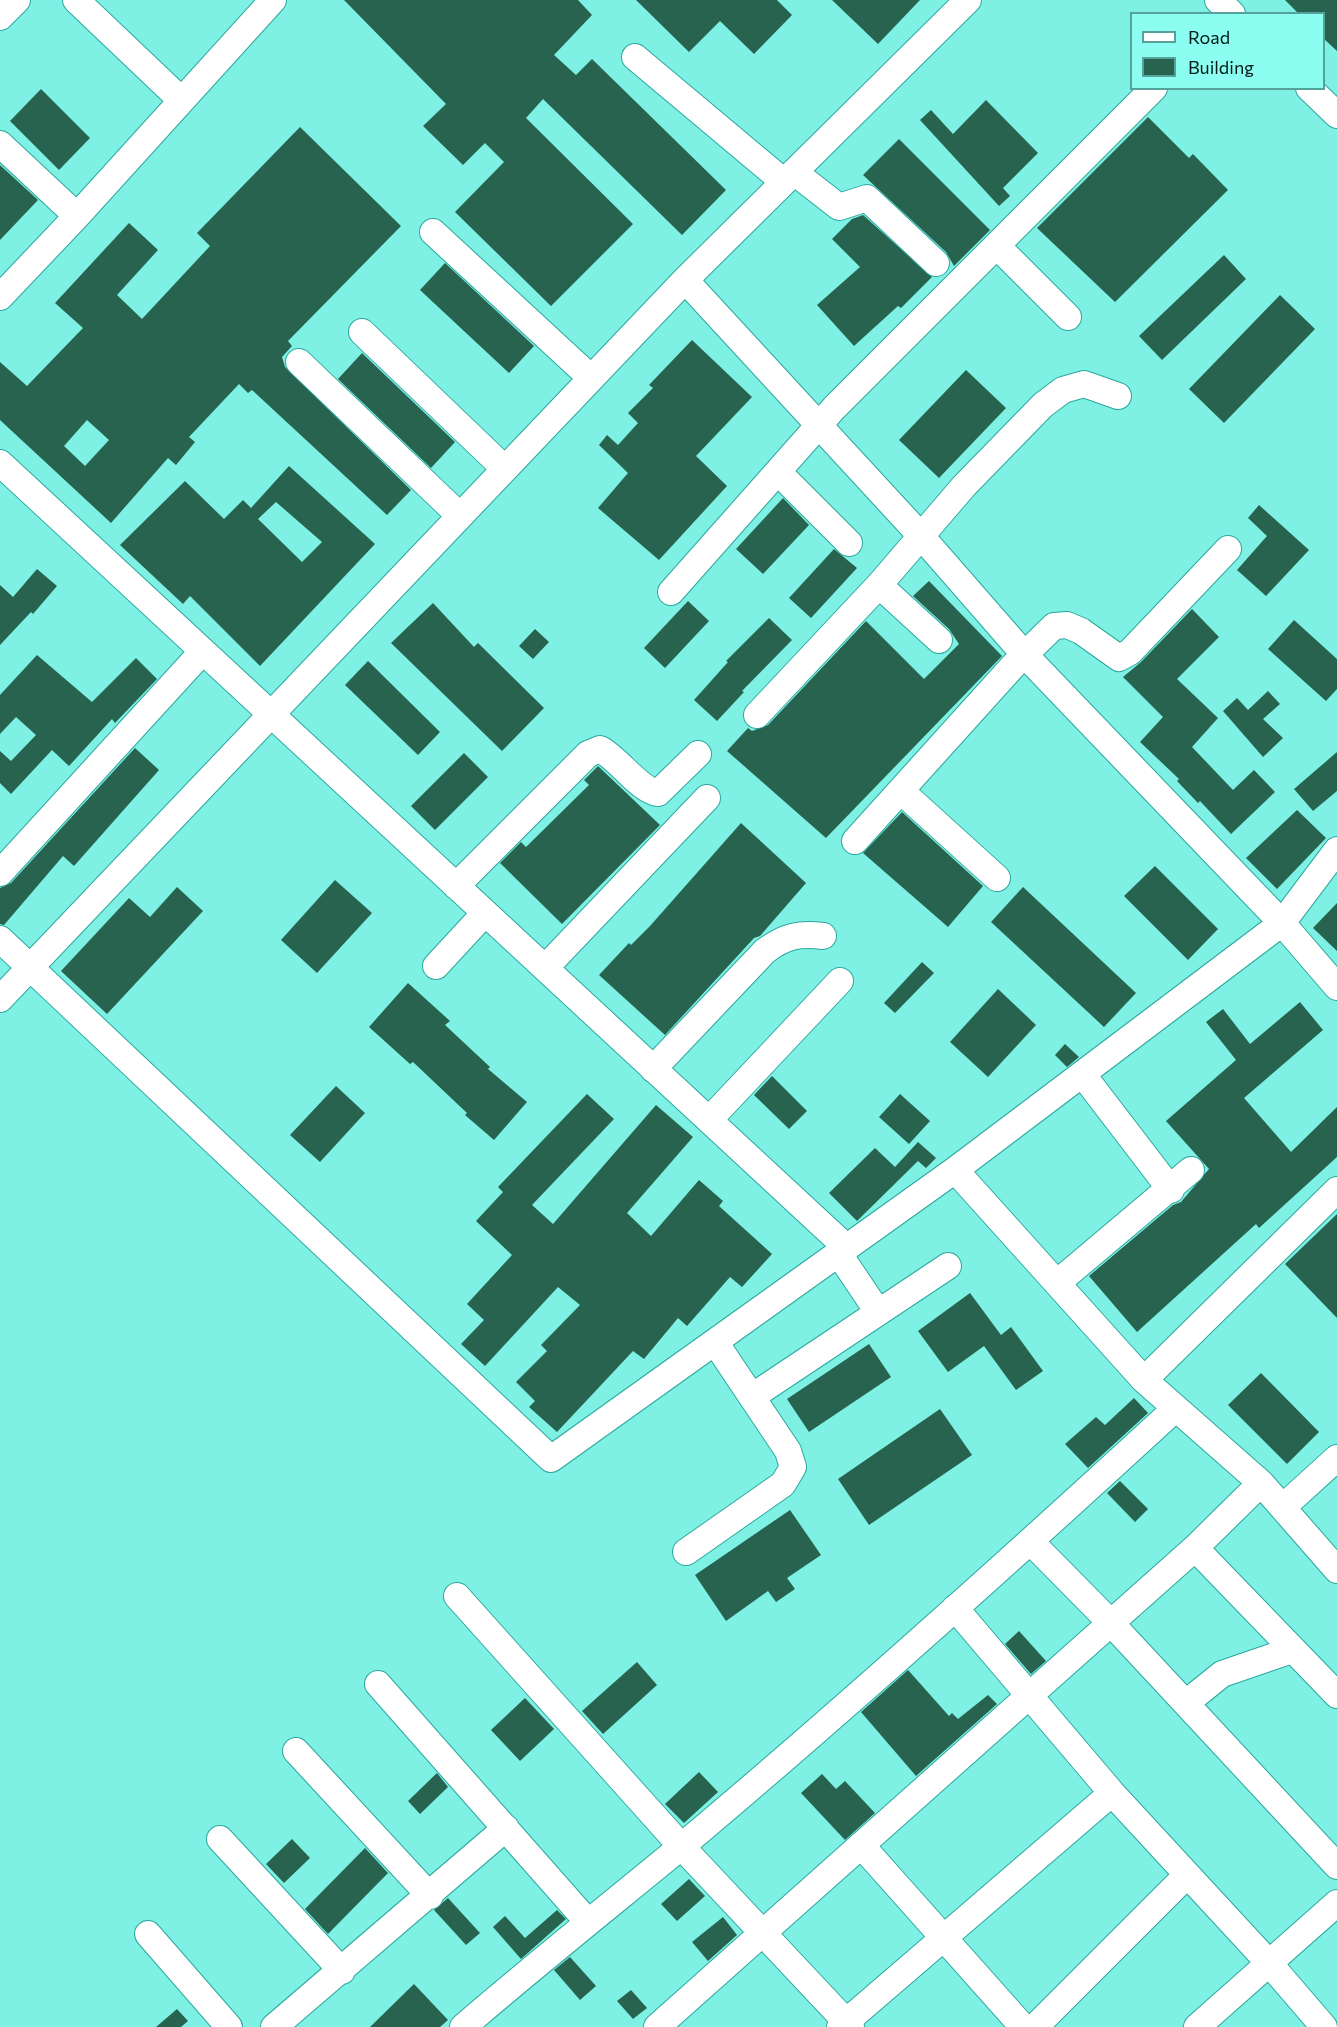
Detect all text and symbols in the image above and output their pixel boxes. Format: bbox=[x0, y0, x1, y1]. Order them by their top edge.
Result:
legend bbox=[1130, 12, 1325, 90]
text: Road bbox=[1188, 26, 1230, 48]
text: Building bbox=[1188, 56, 1254, 78]

